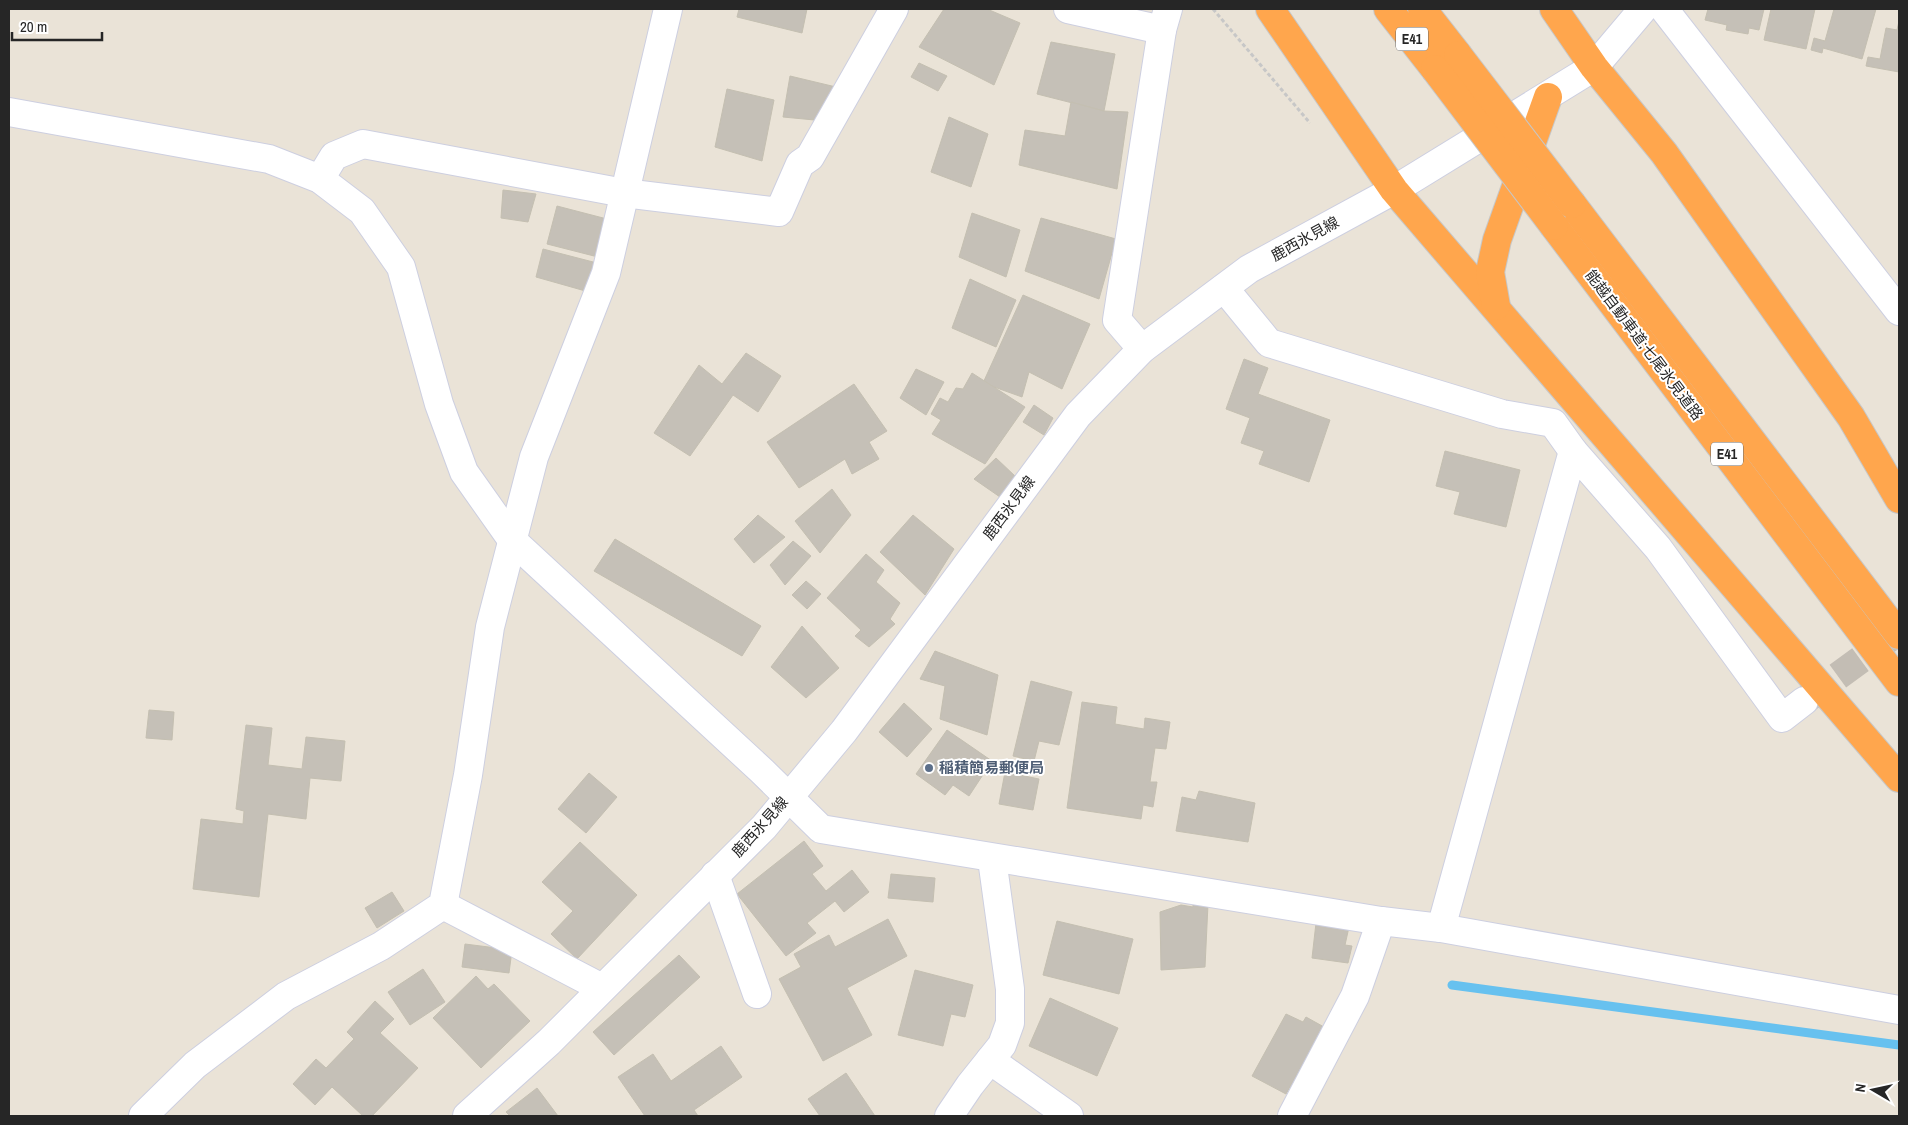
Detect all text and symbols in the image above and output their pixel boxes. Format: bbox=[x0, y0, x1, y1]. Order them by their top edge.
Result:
scale bar bbox=[12, 10, 102, 42]
text: 20 m bbox=[20, 16, 47, 37]
road number: E41 bbox=[1396, 28, 1428, 50]
street label: 鹿西氷見線 bbox=[1267, 211, 1343, 266]
street label: 能越自動車道;七尾氷見道路 bbox=[1581, 265, 1708, 424]
road number: E41 bbox=[1711, 442, 1743, 466]
street label: 鹿西氷見線 bbox=[978, 471, 1040, 544]
place label: 稲積簡易郵便局 bbox=[939, 757, 1044, 778]
marker: 稲積簡易郵便局 bbox=[923, 762, 935, 774]
street label: 鹿西氷見線 bbox=[727, 792, 793, 862]
north arrow bbox=[1848, 1065, 1898, 1115]
text: N bbox=[1851, 1082, 1870, 1093]

